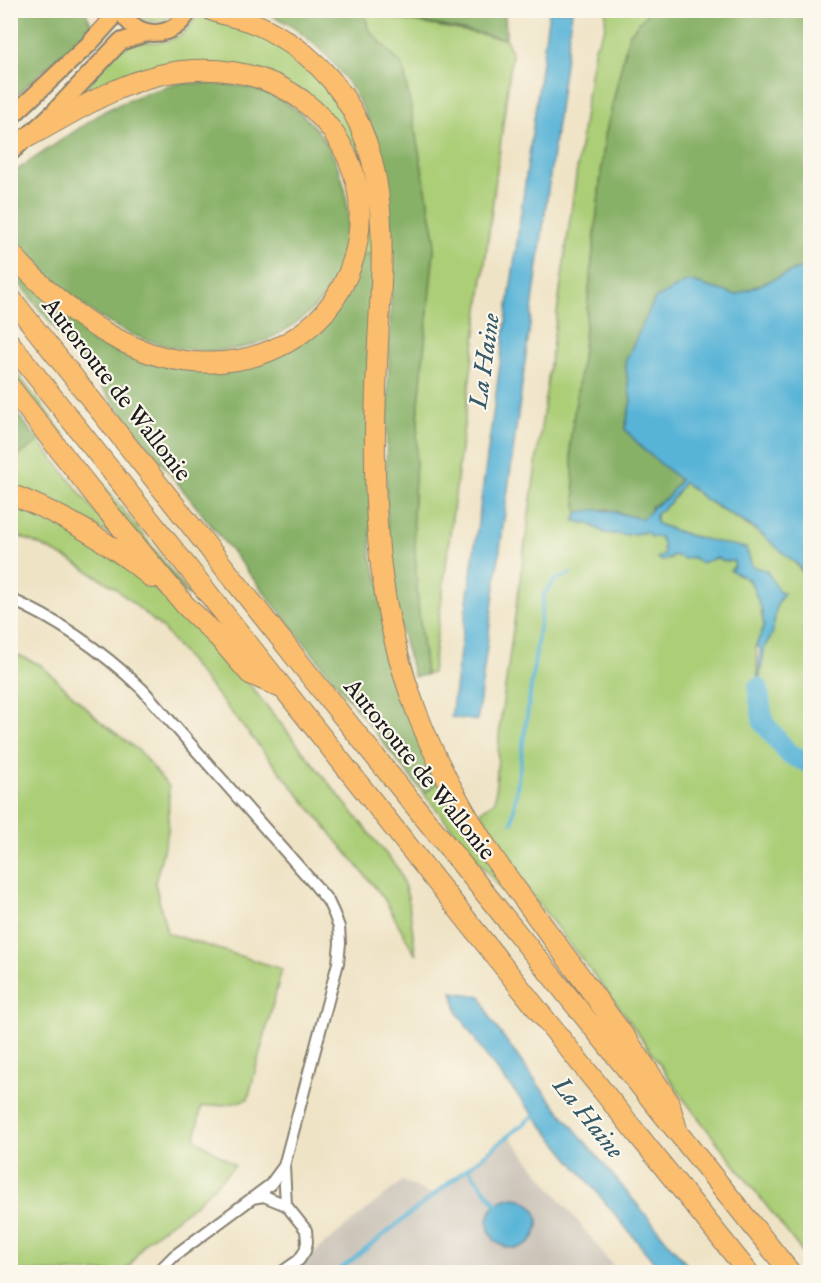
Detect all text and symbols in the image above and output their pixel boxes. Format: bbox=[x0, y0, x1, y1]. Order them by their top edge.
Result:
street label: Autoroute de Wallonie bbox=[34, 291, 198, 488]
water label: La Haine bbox=[462, 311, 508, 412]
street label: Autoroute de Wallonie bbox=[335, 672, 502, 867]
water label: La Haine bbox=[544, 1069, 631, 1166]

